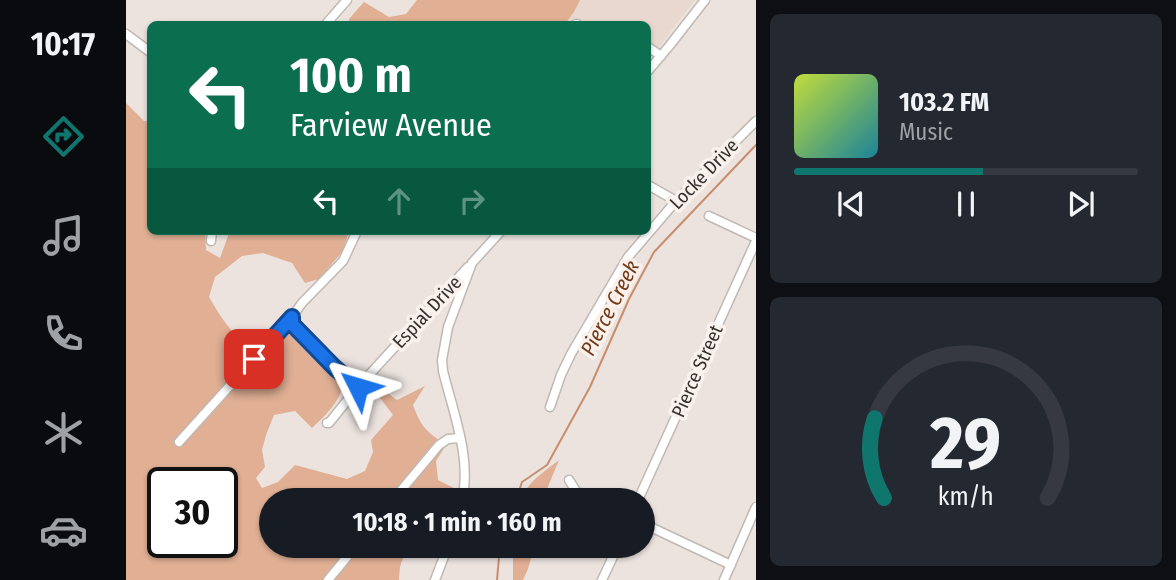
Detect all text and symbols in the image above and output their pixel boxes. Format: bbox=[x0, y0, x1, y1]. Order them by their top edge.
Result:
text: 10:17 bbox=[31, 25, 95, 63]
text: 100 m bbox=[290, 46, 412, 105]
icon: left bbox=[175, 49, 266, 140]
text: 103.2 FM bbox=[899, 87, 989, 118]
text: Farview Avenue bbox=[290, 106, 492, 144]
icon: directions bbox=[39, 112, 88, 161]
text: Music bbox=[899, 118, 953, 146]
street label: Locke Drive bbox=[665, 134, 743, 214]
icon: left bbox=[307, 182, 345, 220]
icon: ahead bbox=[380, 182, 418, 220]
icon: right bbox=[453, 182, 491, 220]
icon: previous bbox=[832, 185, 870, 223]
icon: pause bbox=[947, 185, 985, 223]
icon: next bbox=[1062, 185, 1100, 223]
icon: music bbox=[39, 211, 88, 260]
water label: Pierce Creek bbox=[575, 256, 645, 360]
street label: Espial Drive bbox=[388, 271, 466, 353]
icon: phone bbox=[39, 309, 88, 358]
street label: Pierce Street bbox=[666, 321, 728, 421]
pin bbox=[224, 329, 284, 389]
icon: arrive bbox=[235, 340, 273, 378]
position arrow bbox=[321, 350, 395, 424]
text: 29 bbox=[930, 400, 1001, 487]
icon: climate bbox=[39, 408, 88, 457]
speed limit sign: 30 bbox=[147, 467, 238, 558]
text: km/h bbox=[938, 481, 994, 511]
icon: car bbox=[39, 506, 88, 555]
text: 10:18 · 1 min · 160 m bbox=[352, 507, 562, 538]

